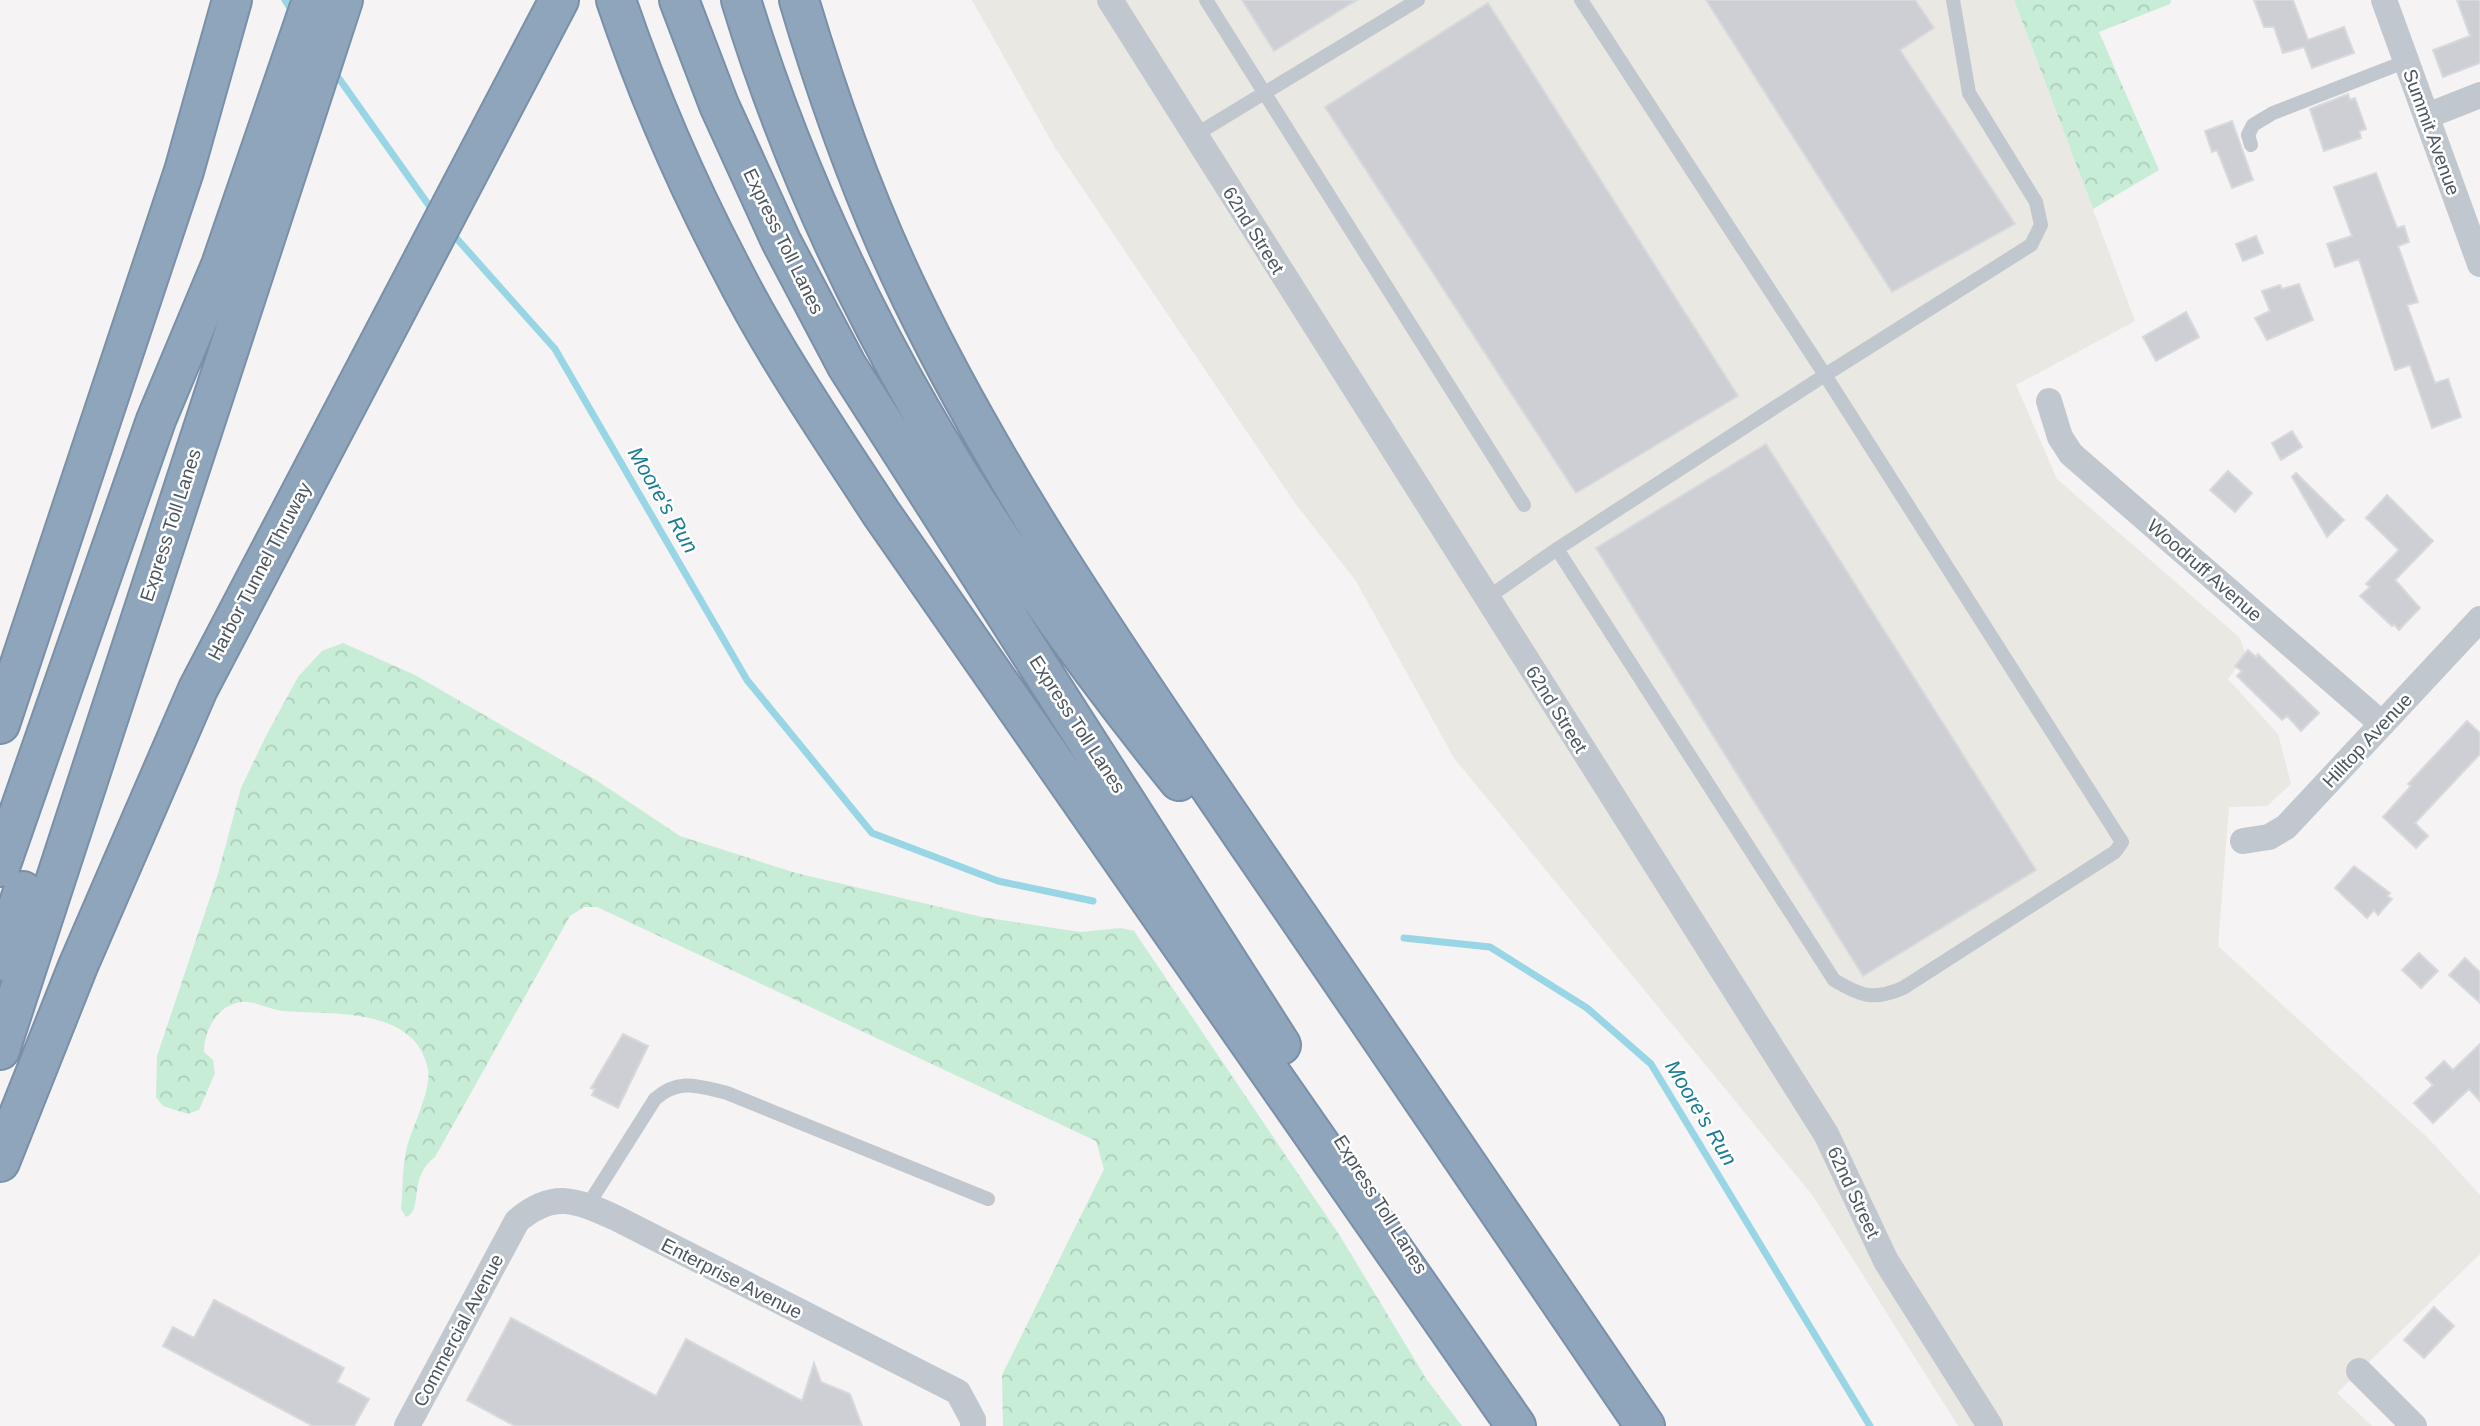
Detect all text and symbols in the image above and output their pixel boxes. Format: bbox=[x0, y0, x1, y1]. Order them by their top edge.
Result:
street label: Summit Avenue bbox=[2399, 66, 2464, 198]
street label: Express Toll Lanes bbox=[739, 165, 828, 317]
street label: 62nd Street bbox=[1219, 183, 1289, 278]
water label: Moore's Run bbox=[624, 443, 703, 557]
street label: Express Toll Lanes bbox=[136, 446, 205, 604]
street label: Harbor Tunnel Thruway bbox=[204, 478, 315, 664]
street label: Woodruff Avenue bbox=[2143, 515, 2266, 626]
street label: Express Toll Lanes bbox=[1025, 652, 1130, 797]
street label: 62nd Street bbox=[1522, 662, 1592, 757]
street label: Hilltop Avenue bbox=[2318, 689, 2416, 792]
water label: Moore's Run bbox=[1661, 1056, 1742, 1169]
street label: Express Toll Lanes bbox=[1330, 1131, 1432, 1277]
street label: 62nd Street bbox=[1823, 1143, 1884, 1242]
street label: Enterprise Avenue bbox=[658, 1234, 806, 1323]
street label: Commercial Avenue bbox=[409, 1250, 508, 1410]

